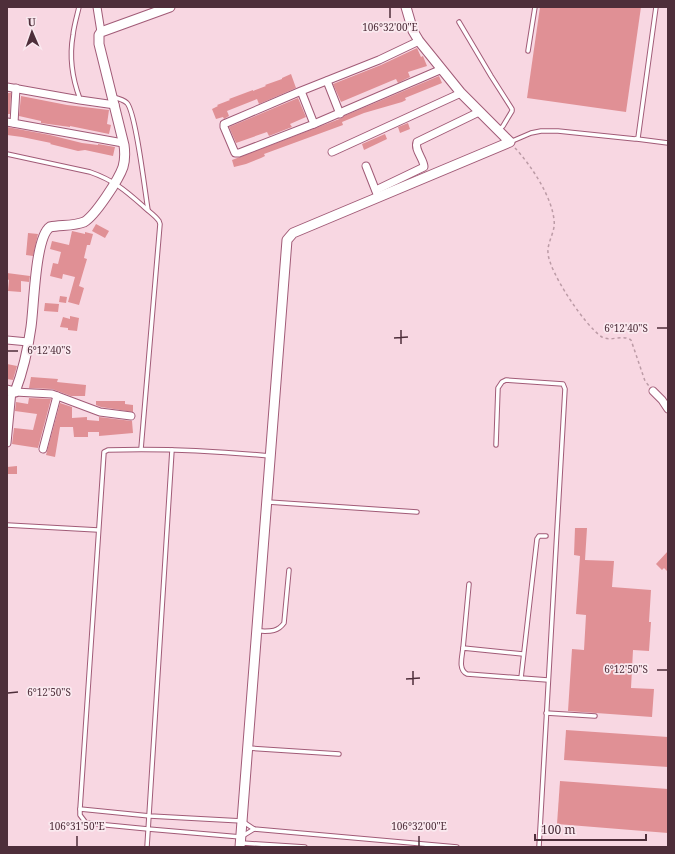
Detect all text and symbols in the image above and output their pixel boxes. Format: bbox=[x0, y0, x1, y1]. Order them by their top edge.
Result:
north arrow bbox=[12, 12, 52, 52]
text: U bbox=[27, 14, 37, 29]
text: 106°32'00"E bbox=[362, 20, 418, 34]
text: 6°12'40"S bbox=[604, 321, 648, 335]
text: 6°12'40"S bbox=[27, 343, 71, 357]
text: 6°12'50"S bbox=[604, 662, 648, 676]
text: 6°12'50"S bbox=[27, 685, 71, 699]
scale bar bbox=[535, 816, 646, 842]
text: 106°31'50"E bbox=[49, 819, 105, 833]
text: 106°32'00"E bbox=[391, 819, 447, 833]
text: 100 m bbox=[541, 821, 576, 838]

